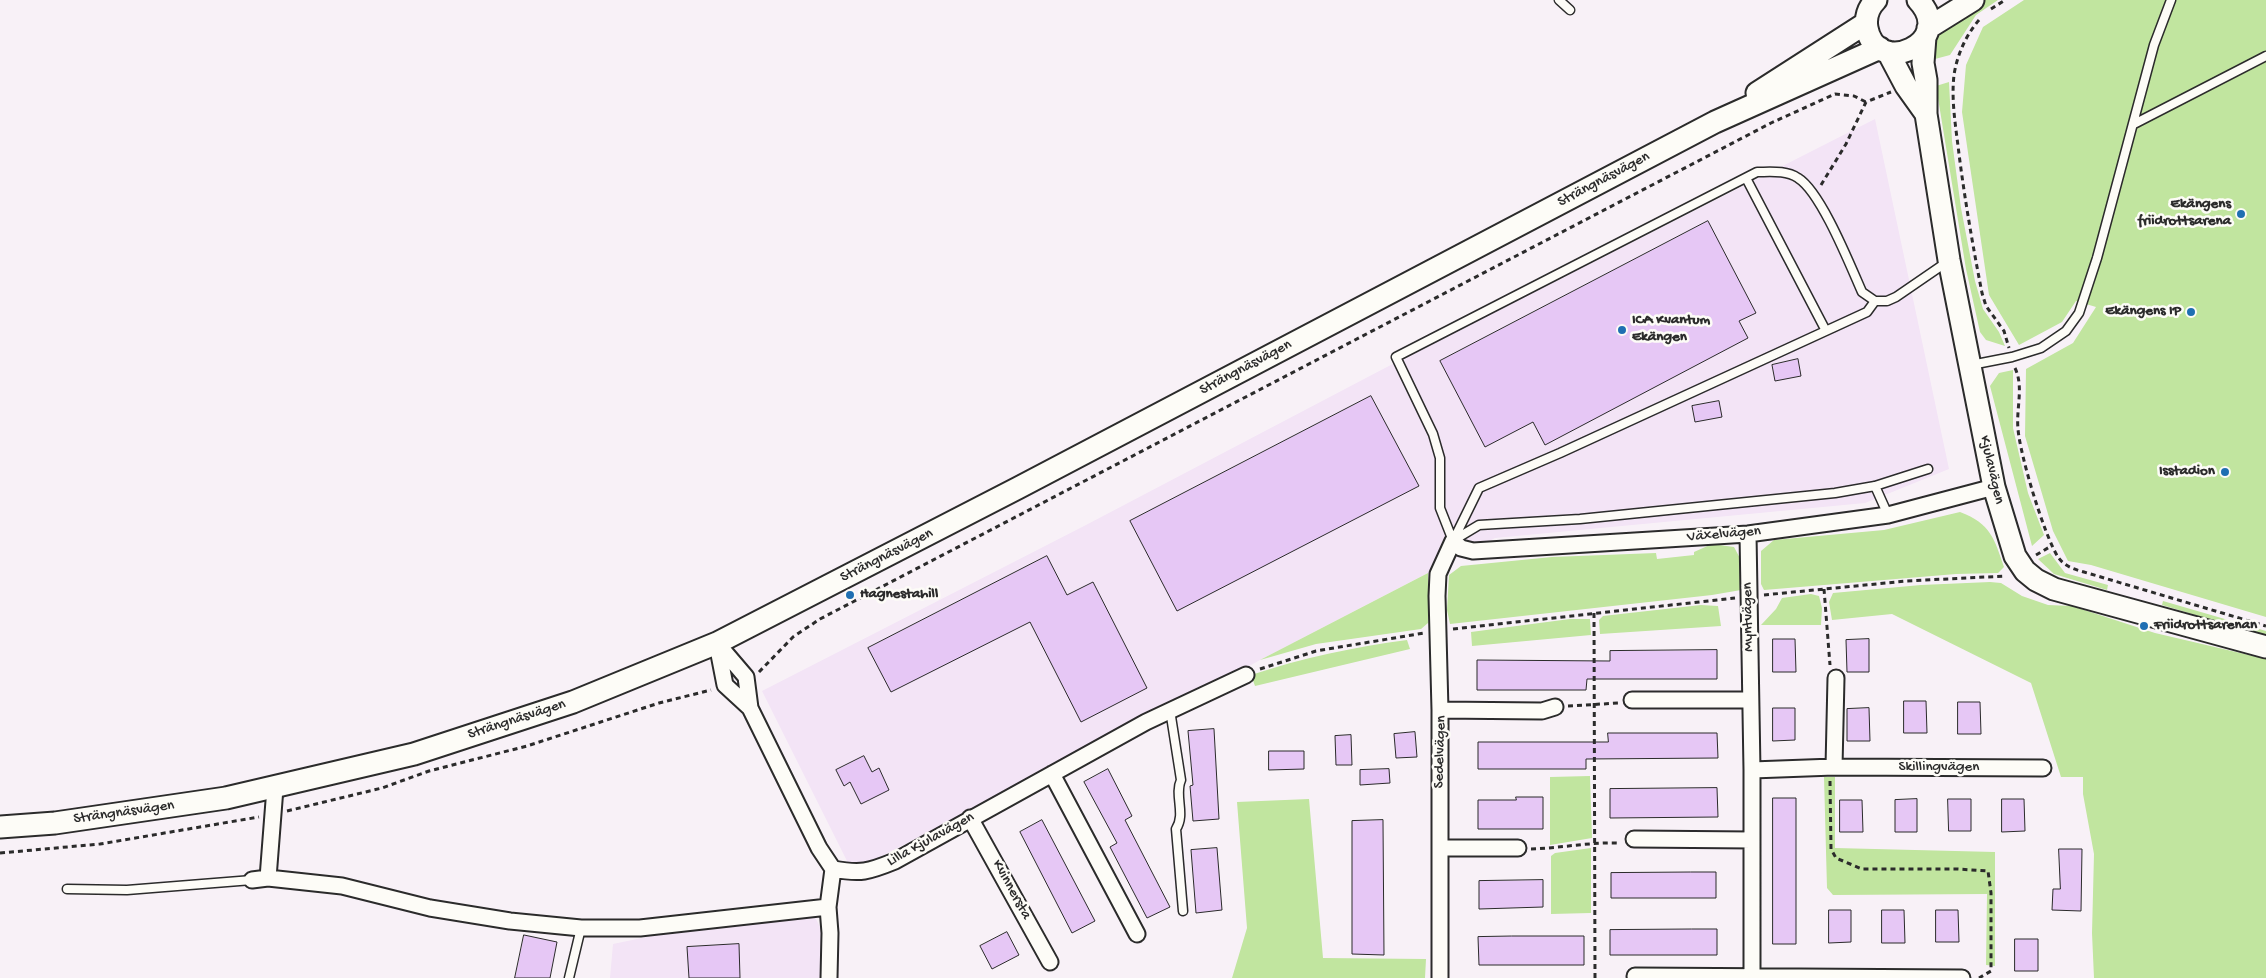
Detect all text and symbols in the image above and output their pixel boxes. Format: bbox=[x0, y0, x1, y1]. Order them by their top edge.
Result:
street label: Strängnäsvägen bbox=[1555, 148, 1653, 212]
place label: Ekängens friidrottsarena bbox=[2138, 196, 2231, 231]
marker: Ekängens friidrottsarena bbox=[2235, 208, 2247, 220]
place label: Ekängens IP bbox=[2105, 303, 2181, 321]
marker: Ekängens IP bbox=[2185, 306, 2197, 318]
place label: ICA Kvantum Ekängen bbox=[1632, 312, 1710, 347]
marker: ICA Kvantum Ekängen bbox=[1616, 324, 1628, 336]
street label: Strängnäsvägen bbox=[1197, 336, 1295, 400]
street label: Kjulavägen bbox=[1974, 434, 2008, 506]
place label: Isstadion bbox=[2159, 463, 2215, 481]
marker: Isstadion bbox=[2219, 466, 2231, 478]
street label: Växelvägen bbox=[1686, 523, 1762, 547]
street label: Strängnäsvägen bbox=[838, 525, 936, 587]
street label: Myntvägen bbox=[1739, 582, 1759, 652]
place label: Hagnestahill bbox=[860, 586, 938, 604]
marker: Hagnestahill bbox=[844, 589, 856, 601]
place label: Friidrottsarenan bbox=[2154, 617, 2257, 635]
marker: Friidrottsarenan bbox=[2138, 620, 2150, 632]
street label: Strängnäsvägen bbox=[466, 696, 568, 744]
street label: Sedelvägen bbox=[1431, 715, 1451, 789]
street label: Skillingvägen bbox=[1899, 759, 1979, 777]
street label: Strängnäsvägen bbox=[72, 797, 176, 829]
street label: Lilla Kjulavägen bbox=[884, 809, 978, 871]
street label: Kvinnersta bbox=[987, 857, 1035, 923]

